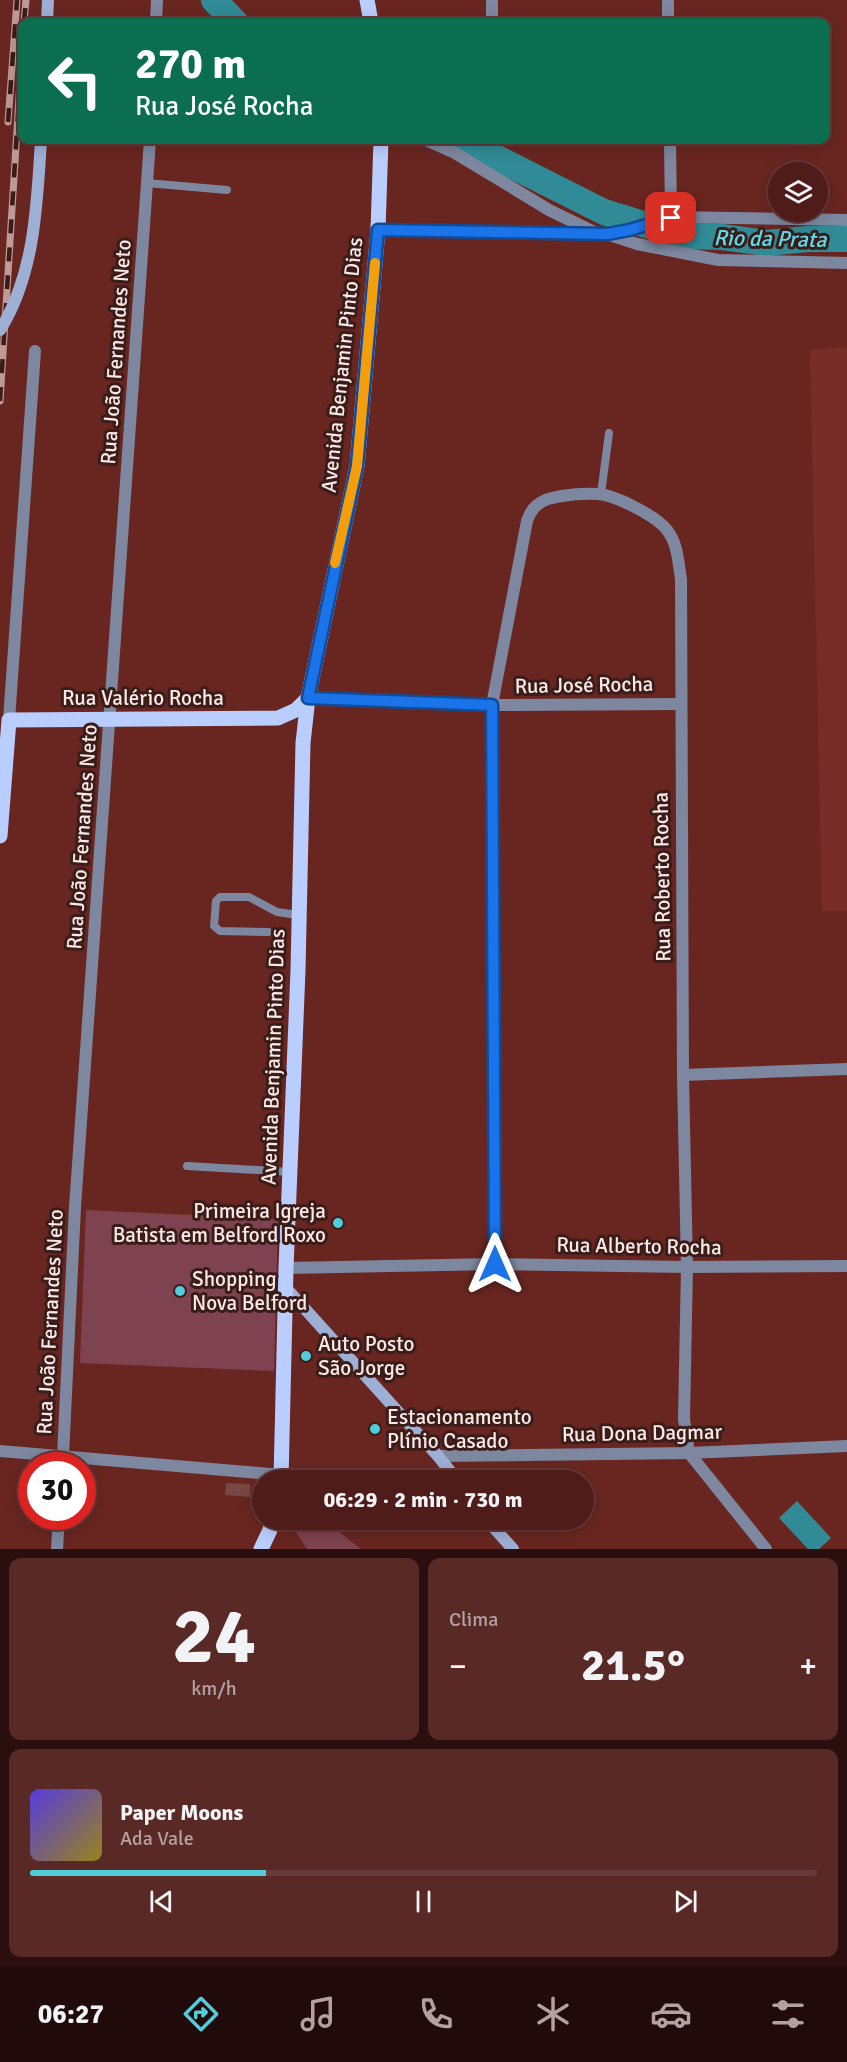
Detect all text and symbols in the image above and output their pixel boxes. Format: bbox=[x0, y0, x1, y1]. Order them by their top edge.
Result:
text: 270 m bbox=[135, 39, 246, 90]
icon: left bbox=[36, 42, 114, 120]
text: Rua José Rocha bbox=[135, 90, 313, 123]
map controls bbox=[768, 162, 828, 222]
button: layers bbox=[768, 162, 828, 222]
pin bbox=[645, 192, 696, 243]
icon: arrive bbox=[654, 201, 687, 234]
water label: Rio da Prata bbox=[713, 224, 828, 253]
street label: Avenida Benjamin Pinto Dias bbox=[316, 236, 368, 494]
street label: Rua João Fernandes Neto bbox=[95, 238, 137, 466]
street label: Rua José Rocha bbox=[514, 671, 654, 699]
street label: Rua Valério Rocha bbox=[62, 685, 224, 711]
street label: Rua João Fernandes Neto bbox=[61, 723, 103, 951]
street label: Rua Roberto Rocha bbox=[648, 792, 676, 962]
street label: Avenida Benjamin Pinto Dias bbox=[256, 928, 290, 1186]
place label: Primeira Igreja Batista em Belford Roxo bbox=[113, 1198, 326, 1248]
street label: Rua João Fernandes Neto bbox=[31, 1209, 69, 1435]
marker: Primeira Igreja Batista em Belford Roxo bbox=[331, 1216, 345, 1230]
position arrow bbox=[463, 1232, 527, 1296]
street label: Rua Alberto Rocha bbox=[556, 1232, 722, 1260]
place label: Shopping Nova Belford bbox=[192, 1266, 307, 1316]
marker: Shopping Nova Belford bbox=[173, 1284, 187, 1298]
place label: Auto Posto São Jorge bbox=[318, 1331, 414, 1381]
marker: Auto Posto São Jorge bbox=[299, 1349, 313, 1363]
place label: Estacionamento Plínio Casado bbox=[387, 1404, 532, 1454]
street label: Rua Dona Dagmar bbox=[562, 1419, 723, 1447]
marker: Estacionamento Plínio Casado bbox=[368, 1422, 382, 1436]
speed limit sign: 30 bbox=[18, 1452, 96, 1530]
text: 06:29 · 2 min · 730 m bbox=[323, 1486, 523, 1513]
text: 24 bbox=[172, 1589, 256, 1685]
text: Clima bbox=[449, 1607, 498, 1632]
text: 21.5° bbox=[581, 1638, 685, 1693]
text: − bbox=[449, 1646, 467, 1687]
text: + bbox=[799, 1646, 817, 1687]
text: km/h bbox=[191, 1676, 237, 1701]
text: Paper Moons bbox=[120, 1799, 243, 1826]
text: Ada Vale bbox=[120, 1826, 194, 1851]
icon: previous bbox=[145, 1885, 178, 1918]
icon: pause bbox=[407, 1885, 440, 1918]
icon: next bbox=[669, 1885, 702, 1918]
icon: directions bbox=[180, 1993, 222, 2035]
icon: music bbox=[297, 1993, 339, 2035]
icon: phone bbox=[415, 1993, 457, 2035]
icon: climate bbox=[532, 1993, 574, 2035]
icon: car bbox=[650, 1993, 692, 2035]
icon: filters bbox=[767, 1993, 809, 2035]
text: 06:27 bbox=[38, 1998, 104, 2031]

